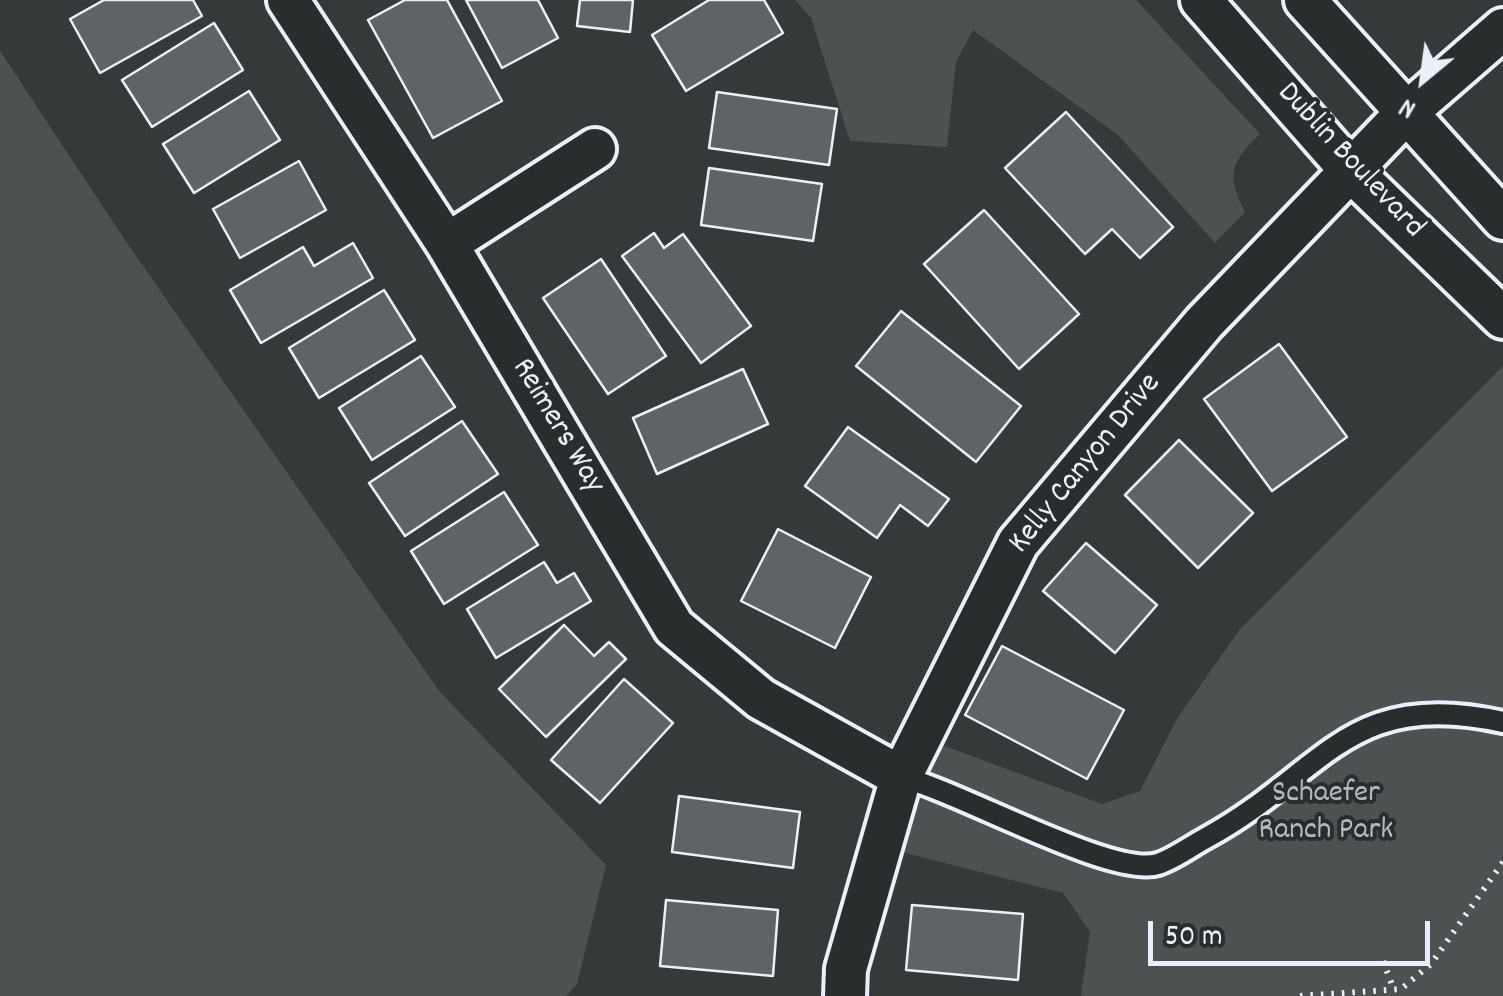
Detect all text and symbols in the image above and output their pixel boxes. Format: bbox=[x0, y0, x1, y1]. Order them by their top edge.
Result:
north arrow bbox=[1373, 30, 1473, 130]
street label: Dublin Boulevard bbox=[1267, 76, 1431, 248]
text: N bbox=[1393, 85, 1424, 127]
street label: Reimers Way bbox=[501, 353, 611, 501]
street label: Kelly Canyon Drive bbox=[1003, 367, 1171, 563]
park label: Schaefer Ranch Park bbox=[1259, 777, 1393, 852]
scale bar bbox=[1153, 901, 1436, 963]
text: 50 m bbox=[1165, 917, 1223, 960]

